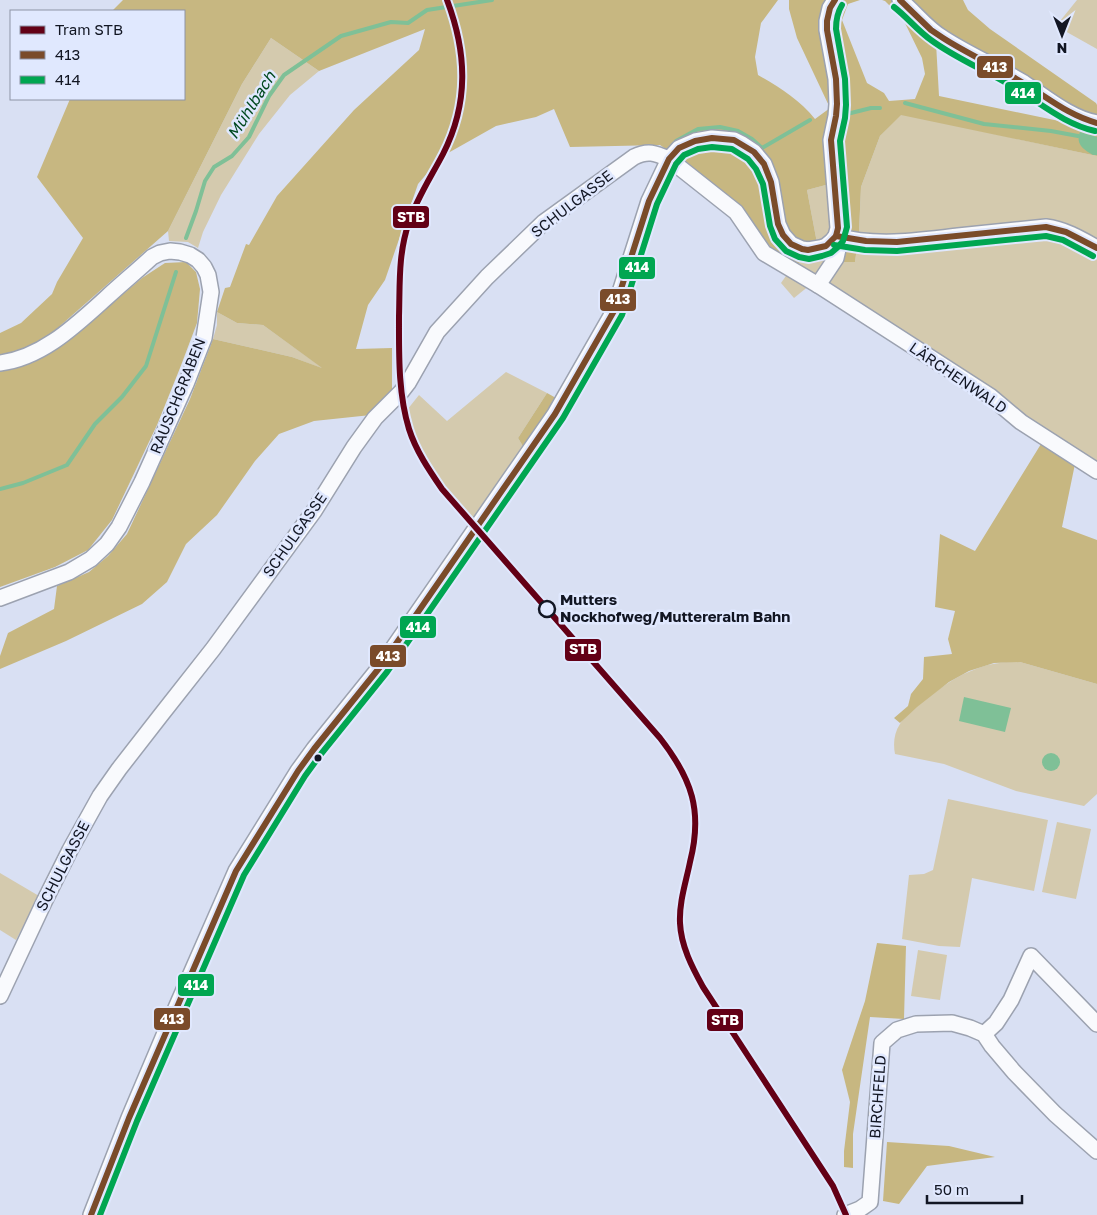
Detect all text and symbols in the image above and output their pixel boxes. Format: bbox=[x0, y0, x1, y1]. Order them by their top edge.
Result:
legend bbox=[10, 10, 185, 100]
north arrow bbox=[1037, 10, 1087, 60]
text: Tram STB bbox=[55, 20, 123, 38]
text: N bbox=[1057, 40, 1067, 57]
text: 413 bbox=[55, 45, 80, 63]
line badge: 413 bbox=[976, 55, 1014, 79]
text: 413 bbox=[983, 58, 1007, 75]
water label: Mühlbach bbox=[222, 67, 280, 142]
text: 414 bbox=[55, 70, 81, 88]
line badge: 414 bbox=[1004, 81, 1042, 105]
text: 414 bbox=[1011, 84, 1036, 101]
street label: SCHULGASSE bbox=[527, 166, 616, 241]
line badge: STB bbox=[392, 205, 430, 229]
text: STB bbox=[397, 208, 425, 225]
line badge: 414 bbox=[618, 256, 656, 280]
text: 414 bbox=[625, 258, 650, 275]
line badge: 413 bbox=[599, 288, 637, 312]
text: 413 bbox=[606, 290, 630, 307]
street label: RAUSCHGRABEN bbox=[146, 335, 209, 456]
street label: LÄRCHENWALD bbox=[906, 338, 1011, 417]
street label: SCHULGASSE bbox=[259, 489, 330, 580]
place label: Mutters Nockhofweg/Muttereralm Bahn bbox=[560, 590, 790, 625]
marker: Mutters Nockhofweg/Muttereralm Bahn bbox=[538, 600, 556, 618]
line badge: 414 bbox=[399, 615, 437, 639]
text: 414 bbox=[406, 618, 431, 635]
line badge: STB bbox=[564, 638, 602, 662]
text: STB bbox=[569, 640, 597, 657]
line badge: 413 bbox=[369, 644, 407, 668]
text: 413 bbox=[376, 647, 400, 664]
unlabelled marker bbox=[313, 753, 323, 763]
street label: SCHULGASSE bbox=[32, 818, 93, 914]
line badge: 414 bbox=[177, 973, 215, 997]
text: 414 bbox=[184, 976, 209, 993]
line badge: 413 bbox=[153, 1007, 191, 1031]
line badge: STB bbox=[706, 1008, 744, 1032]
text: 413 bbox=[160, 1010, 184, 1027]
text: STB bbox=[711, 1011, 739, 1028]
street label: BIRCHFELD bbox=[865, 1055, 889, 1139]
scale bar bbox=[927, 1172, 1022, 1204]
text: 50 m bbox=[934, 1180, 969, 1198]

